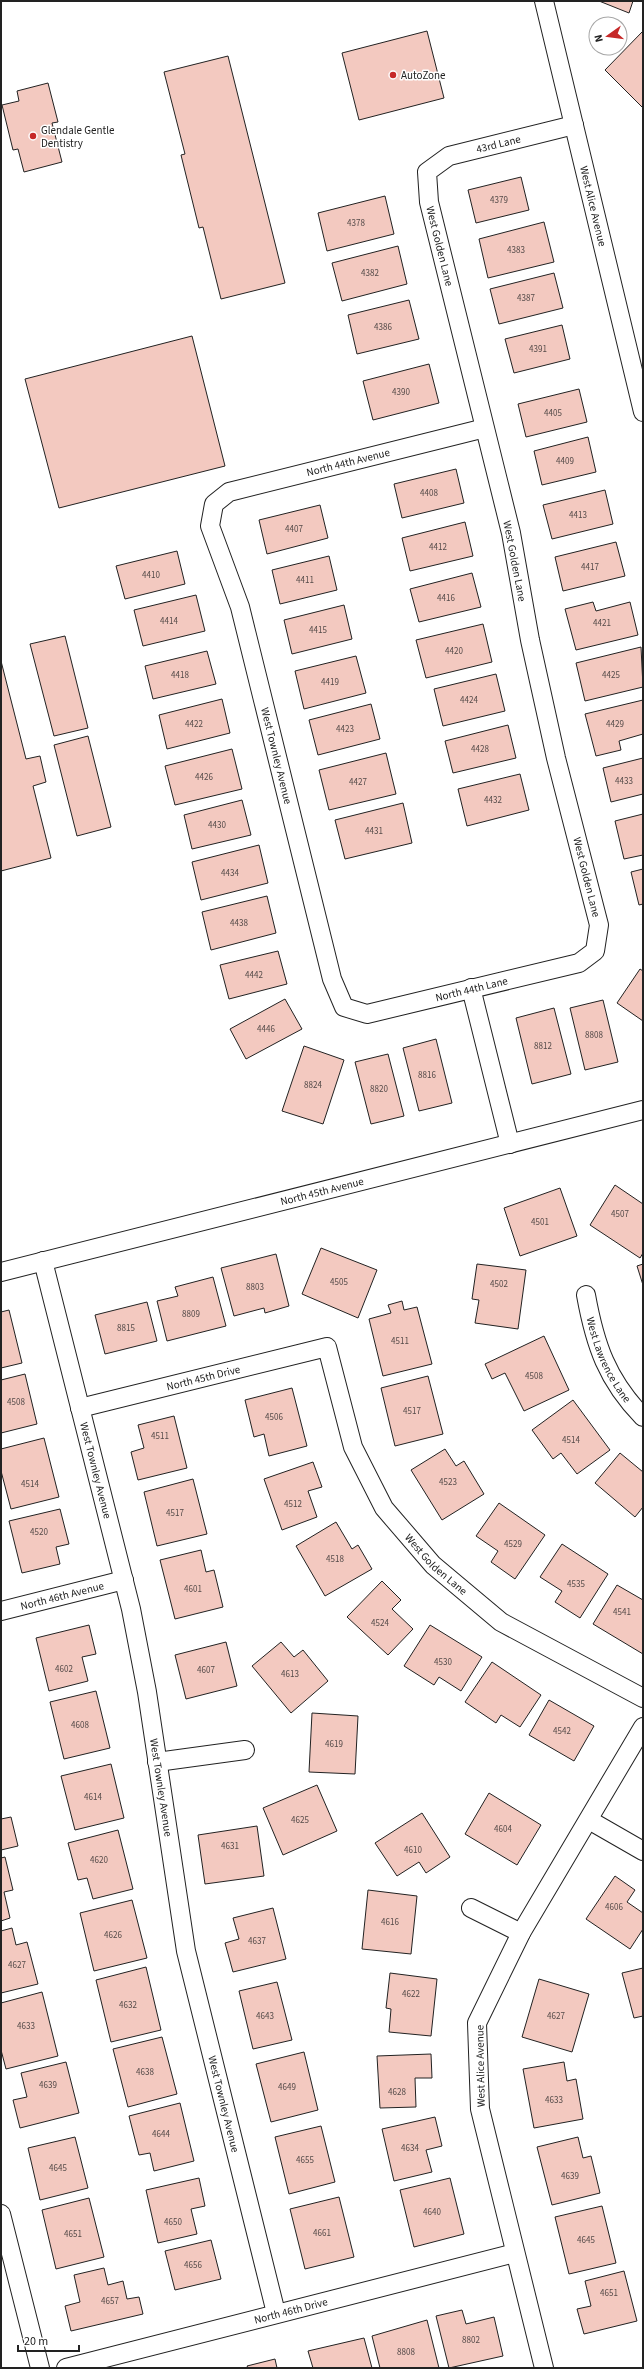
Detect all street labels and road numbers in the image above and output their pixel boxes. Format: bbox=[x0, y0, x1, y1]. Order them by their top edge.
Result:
street label: 43rd Lane bbox=[475, 131, 523, 157]
street label: West Alice Avenue bbox=[576, 164, 610, 249]
street label: West Golden Lane bbox=[422, 204, 457, 288]
street label: North 44th Avenue bbox=[305, 445, 392, 480]
street label: West Golden Lane bbox=[499, 519, 530, 603]
street label: West Townley Avenue bbox=[257, 706, 296, 806]
street label: West Golden Lane bbox=[569, 835, 604, 919]
street label: North 44th Lane bbox=[434, 973, 510, 1005]
street label: North 45th Avenue bbox=[279, 1174, 366, 1209]
street label: West Lawrence Lane bbox=[583, 1315, 635, 1406]
street label: North 45th Drive bbox=[165, 1362, 242, 1394]
street label: West Townley Avenue bbox=[76, 1421, 115, 1521]
street label: West Golden Lane bbox=[401, 1531, 471, 1599]
street label: North 46th Avenue bbox=[19, 1578, 106, 1614]
street label: West Townley Avenue bbox=[146, 1737, 176, 1838]
street label: West Alice Avenue bbox=[472, 2024, 489, 2107]
street label: West Townley Avenue bbox=[204, 2054, 243, 2154]
street label: North 46th Drive bbox=[252, 2294, 330, 2328]

